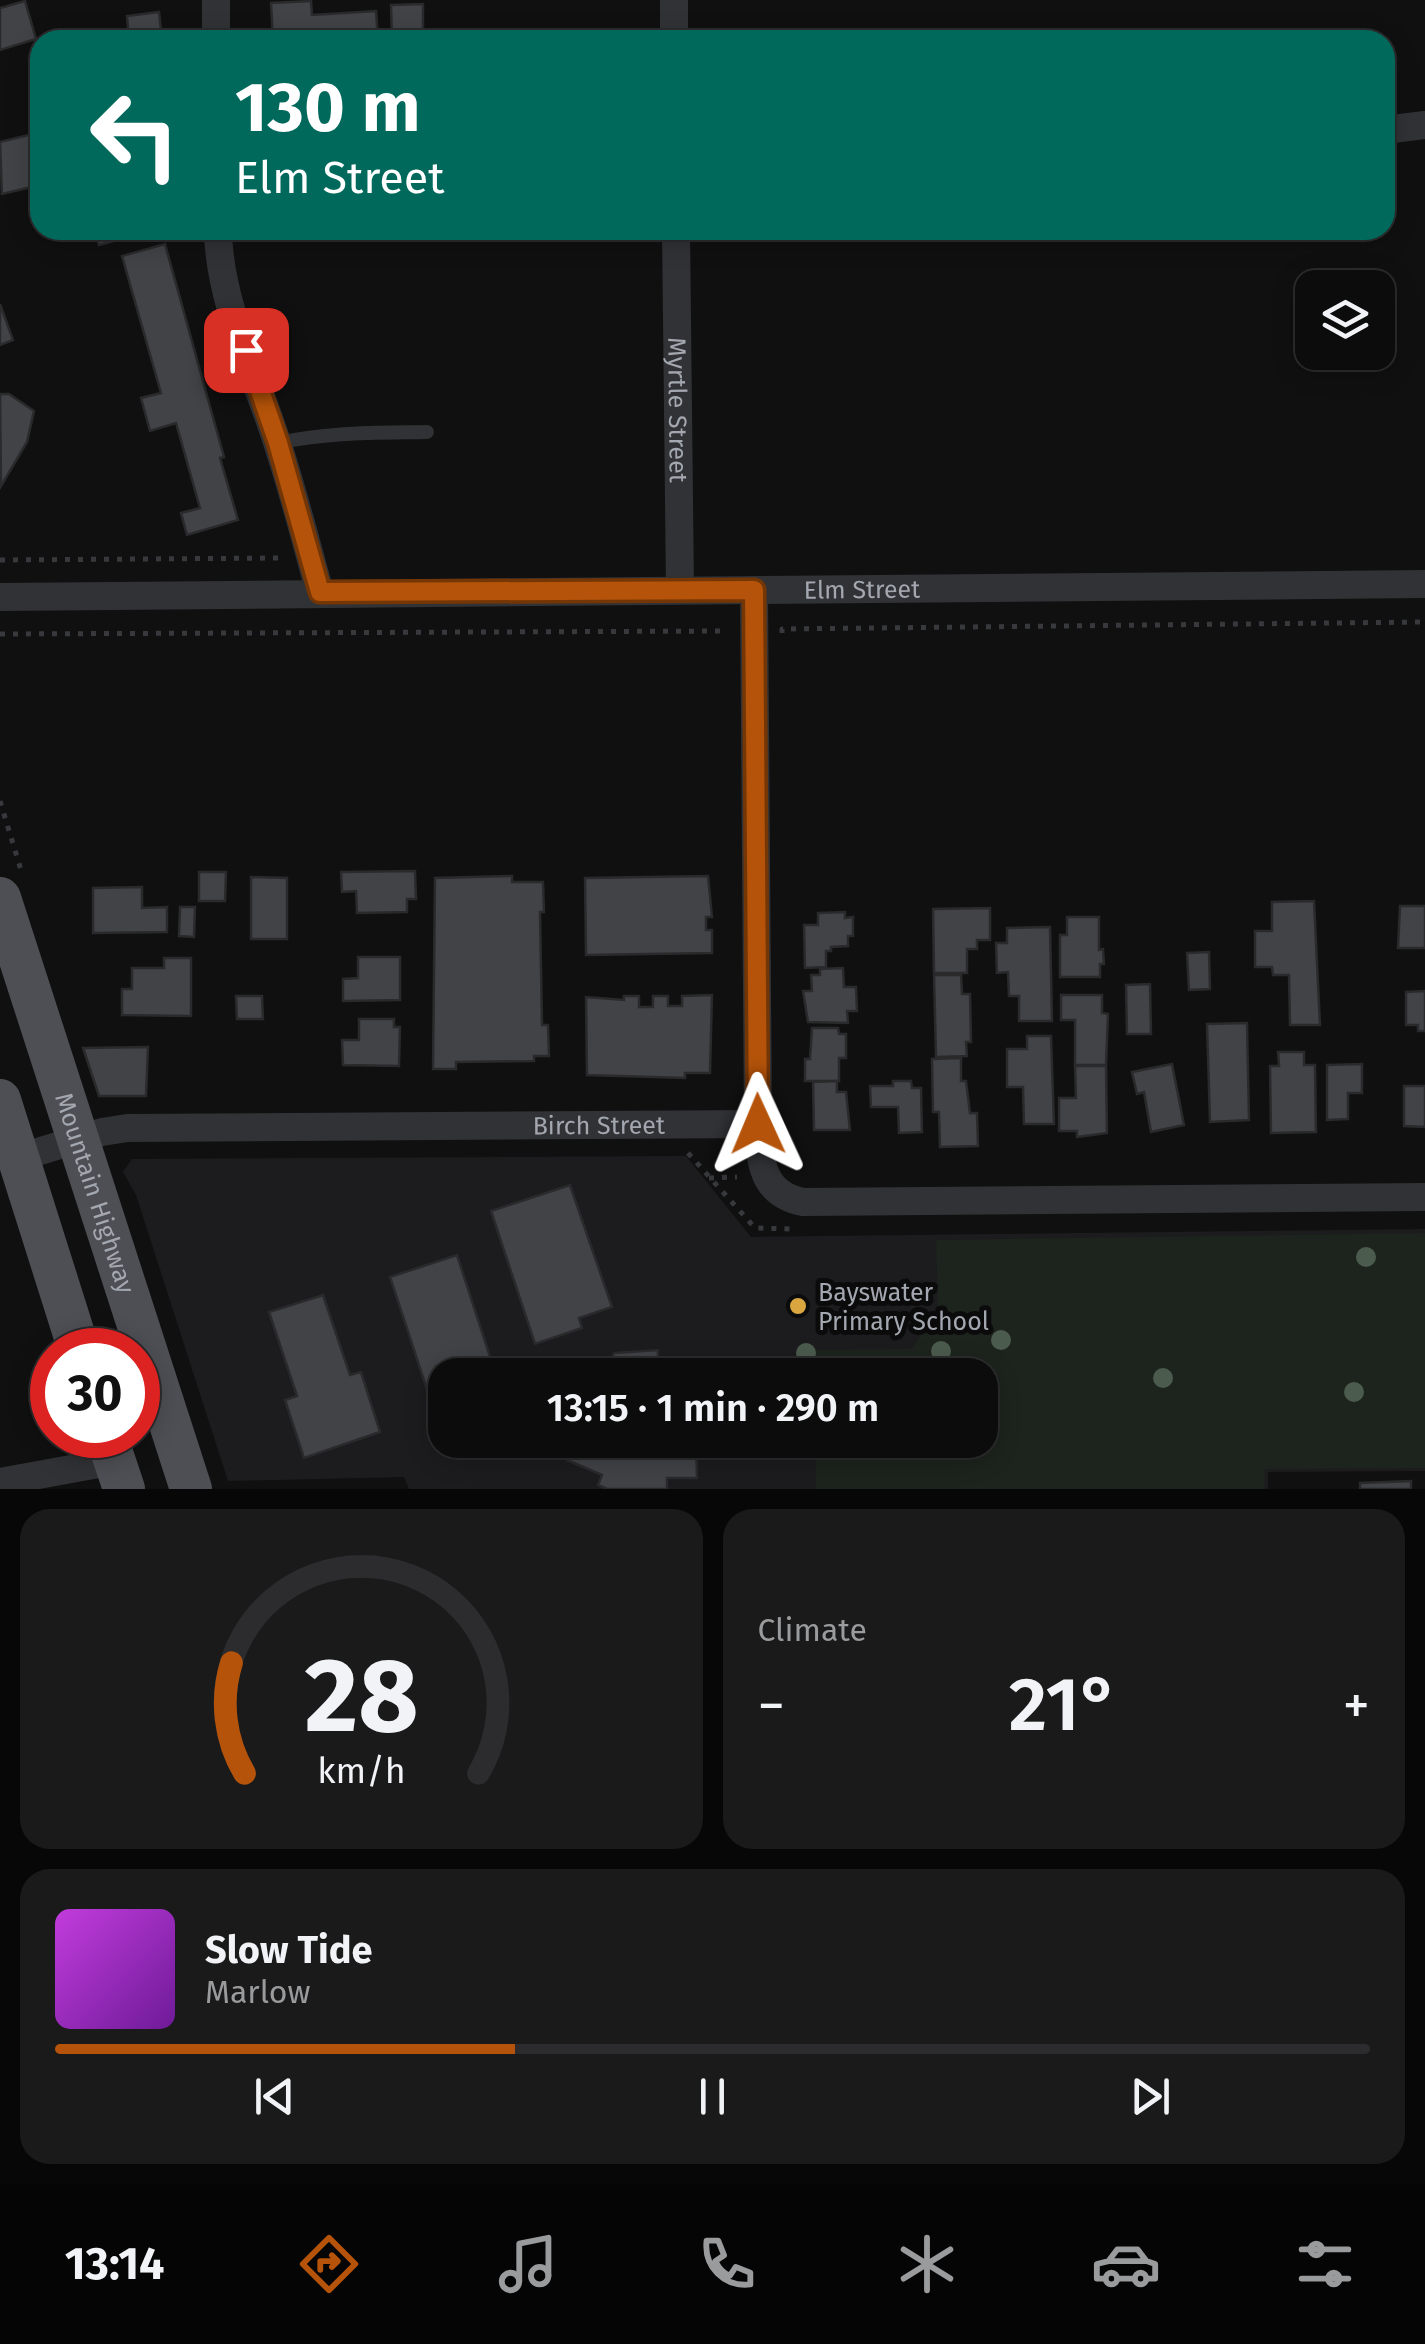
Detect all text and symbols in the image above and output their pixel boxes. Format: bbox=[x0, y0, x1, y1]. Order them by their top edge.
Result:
text: 130 m bbox=[235, 66, 421, 150]
icon: left bbox=[70, 70, 200, 200]
text: Elm Street bbox=[235, 151, 445, 205]
map controls bbox=[1295, 270, 1395, 370]
button: layers bbox=[1295, 270, 1395, 370]
pin bbox=[204, 308, 289, 393]
icon: arrive bbox=[219, 323, 274, 378]
street label: Myrtle Street bbox=[661, 337, 693, 484]
street label: Elm Street bbox=[804, 575, 921, 606]
position arrow bbox=[706, 1072, 810, 1176]
street label: Mountain Highway bbox=[48, 1089, 141, 1298]
street label: Birch Street bbox=[532, 1111, 666, 1141]
place label: Bayswater Primary School bbox=[818, 1278, 989, 1337]
marker: Bayswater Primary School bbox=[787, 1295, 809, 1317]
speed limit sign: 30 bbox=[30, 1328, 160, 1458]
text: 13:15 · 1 min · 290 m bbox=[547, 1385, 879, 1431]
text: Climate bbox=[758, 1611, 867, 1649]
text: 28 bbox=[304, 1634, 418, 1759]
text: 21° bbox=[1009, 1660, 1119, 1750]
text: − bbox=[758, 1673, 785, 1739]
text: + bbox=[1343, 1673, 1370, 1739]
text: km/h bbox=[317, 1750, 405, 1792]
text: Slow Tide bbox=[205, 1927, 373, 1973]
text: Marlow bbox=[205, 1973, 311, 2011]
icon: previous bbox=[247, 2069, 302, 2124]
icon: pause bbox=[685, 2069, 740, 2124]
icon: next bbox=[1123, 2069, 1178, 2124]
icon: directions bbox=[294, 2229, 364, 2299]
icon: music bbox=[493, 2229, 563, 2299]
icon: phone bbox=[692, 2229, 762, 2299]
icon: climate bbox=[892, 2229, 962, 2299]
icon: car bbox=[1091, 2229, 1161, 2299]
icon: filters bbox=[1290, 2229, 1360, 2299]
text: 13:14 bbox=[65, 2237, 165, 2291]

